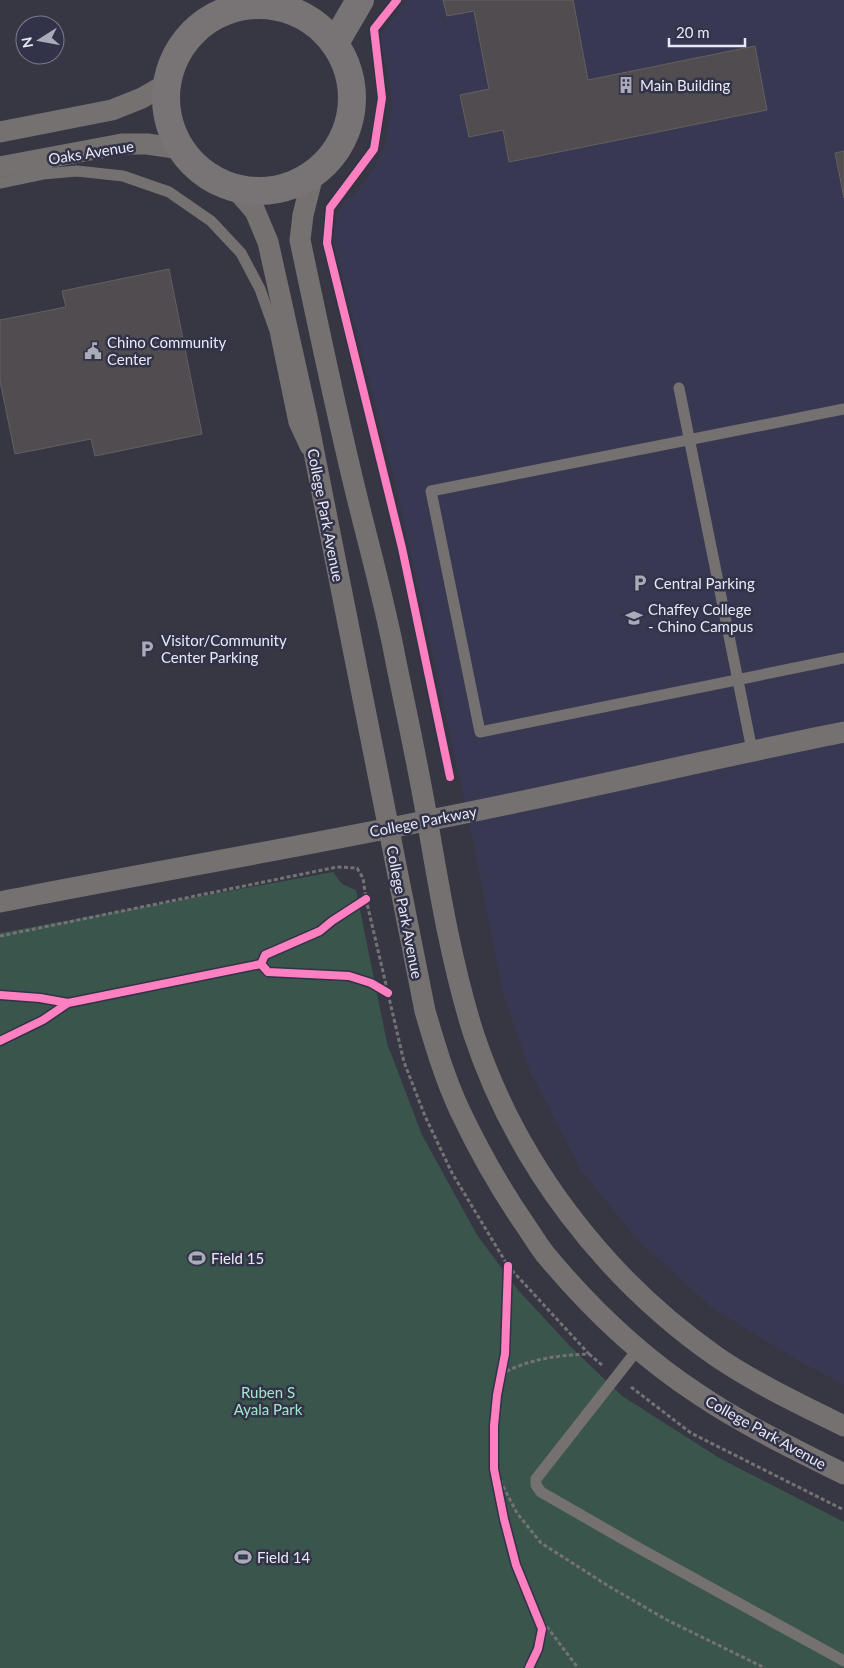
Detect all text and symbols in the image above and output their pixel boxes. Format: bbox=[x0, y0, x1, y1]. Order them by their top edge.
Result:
north arrow bbox=[15, 15, 65, 65]
scale bar bbox=[669, 15, 745, 47]
text: 20 m bbox=[676, 23, 710, 41]
text: N bbox=[17, 36, 36, 49]
building icon: Main Building bbox=[616, 75, 636, 95]
place label: Main Building bbox=[640, 76, 730, 94]
street label: Oaks Avenue bbox=[47, 136, 135, 168]
place label: Chino Community Center bbox=[107, 333, 226, 368]
public building icon: Chino Community Center bbox=[83, 341, 103, 361]
street label: College Park Avenue bbox=[304, 447, 348, 583]
parking icon: Central Parking bbox=[630, 573, 650, 593]
place label: Central Parking bbox=[654, 574, 755, 592]
place label: Chaffey College - Chino Campus bbox=[648, 600, 753, 635]
school or university icon: Chaffey College - Chino Campus bbox=[624, 608, 644, 628]
place label: Visitor/Community Center Parking bbox=[161, 631, 287, 666]
parking icon: Visitor/Community Center Parking bbox=[137, 639, 157, 659]
street label: College Parkway bbox=[368, 802, 478, 840]
street label: College Park Avenue bbox=[383, 844, 427, 980]
sports icon: Field 15 bbox=[187, 1248, 207, 1268]
place label: Field 15 bbox=[211, 1249, 264, 1267]
park label: Ruben S Ayala Park bbox=[234, 1383, 303, 1418]
street label: College Park Avenue bbox=[703, 1391, 830, 1473]
sports icon: Field 14 bbox=[233, 1547, 253, 1567]
place label: Field 14 bbox=[257, 1548, 310, 1566]

